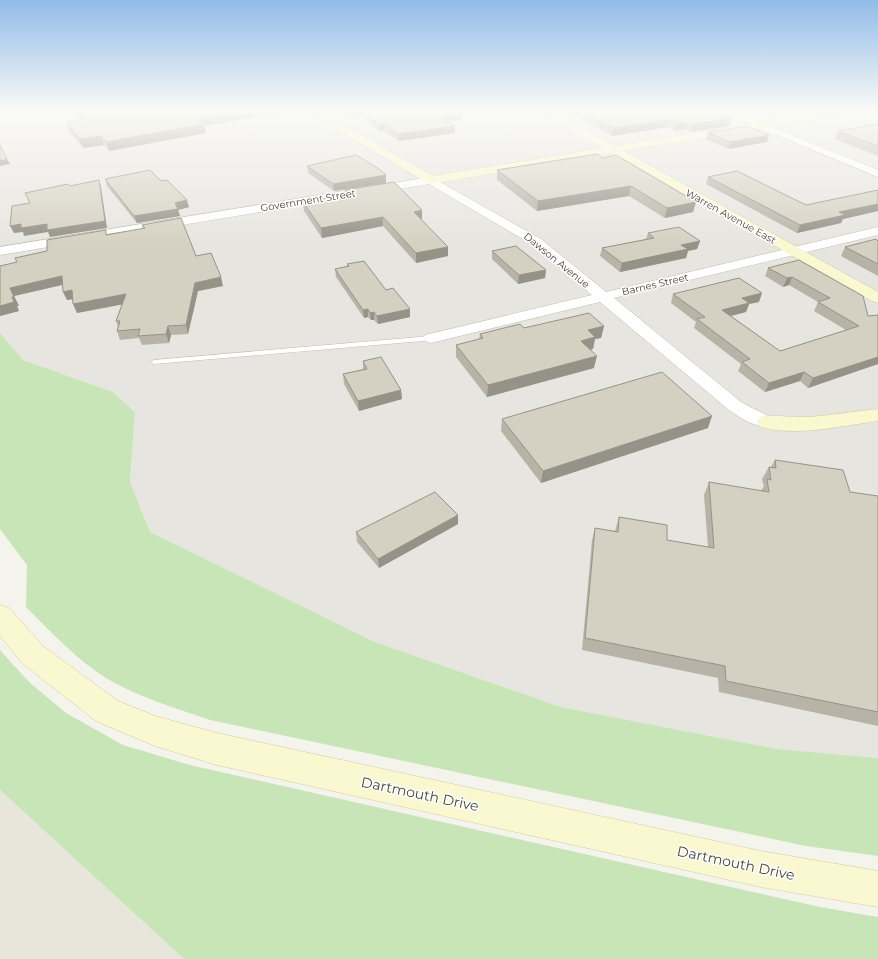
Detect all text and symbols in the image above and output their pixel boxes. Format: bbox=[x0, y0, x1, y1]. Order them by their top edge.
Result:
street label: Warren Avenue East bbox=[683, 186, 778, 247]
street label: Government Street bbox=[260, 187, 357, 214]
street label: Dawson Avenue bbox=[521, 230, 592, 291]
street label: Barnes Street bbox=[621, 271, 690, 298]
street label: Dartmouth Drive bbox=[360, 773, 480, 815]
street label: Dartmouth Drive bbox=[676, 842, 796, 884]

